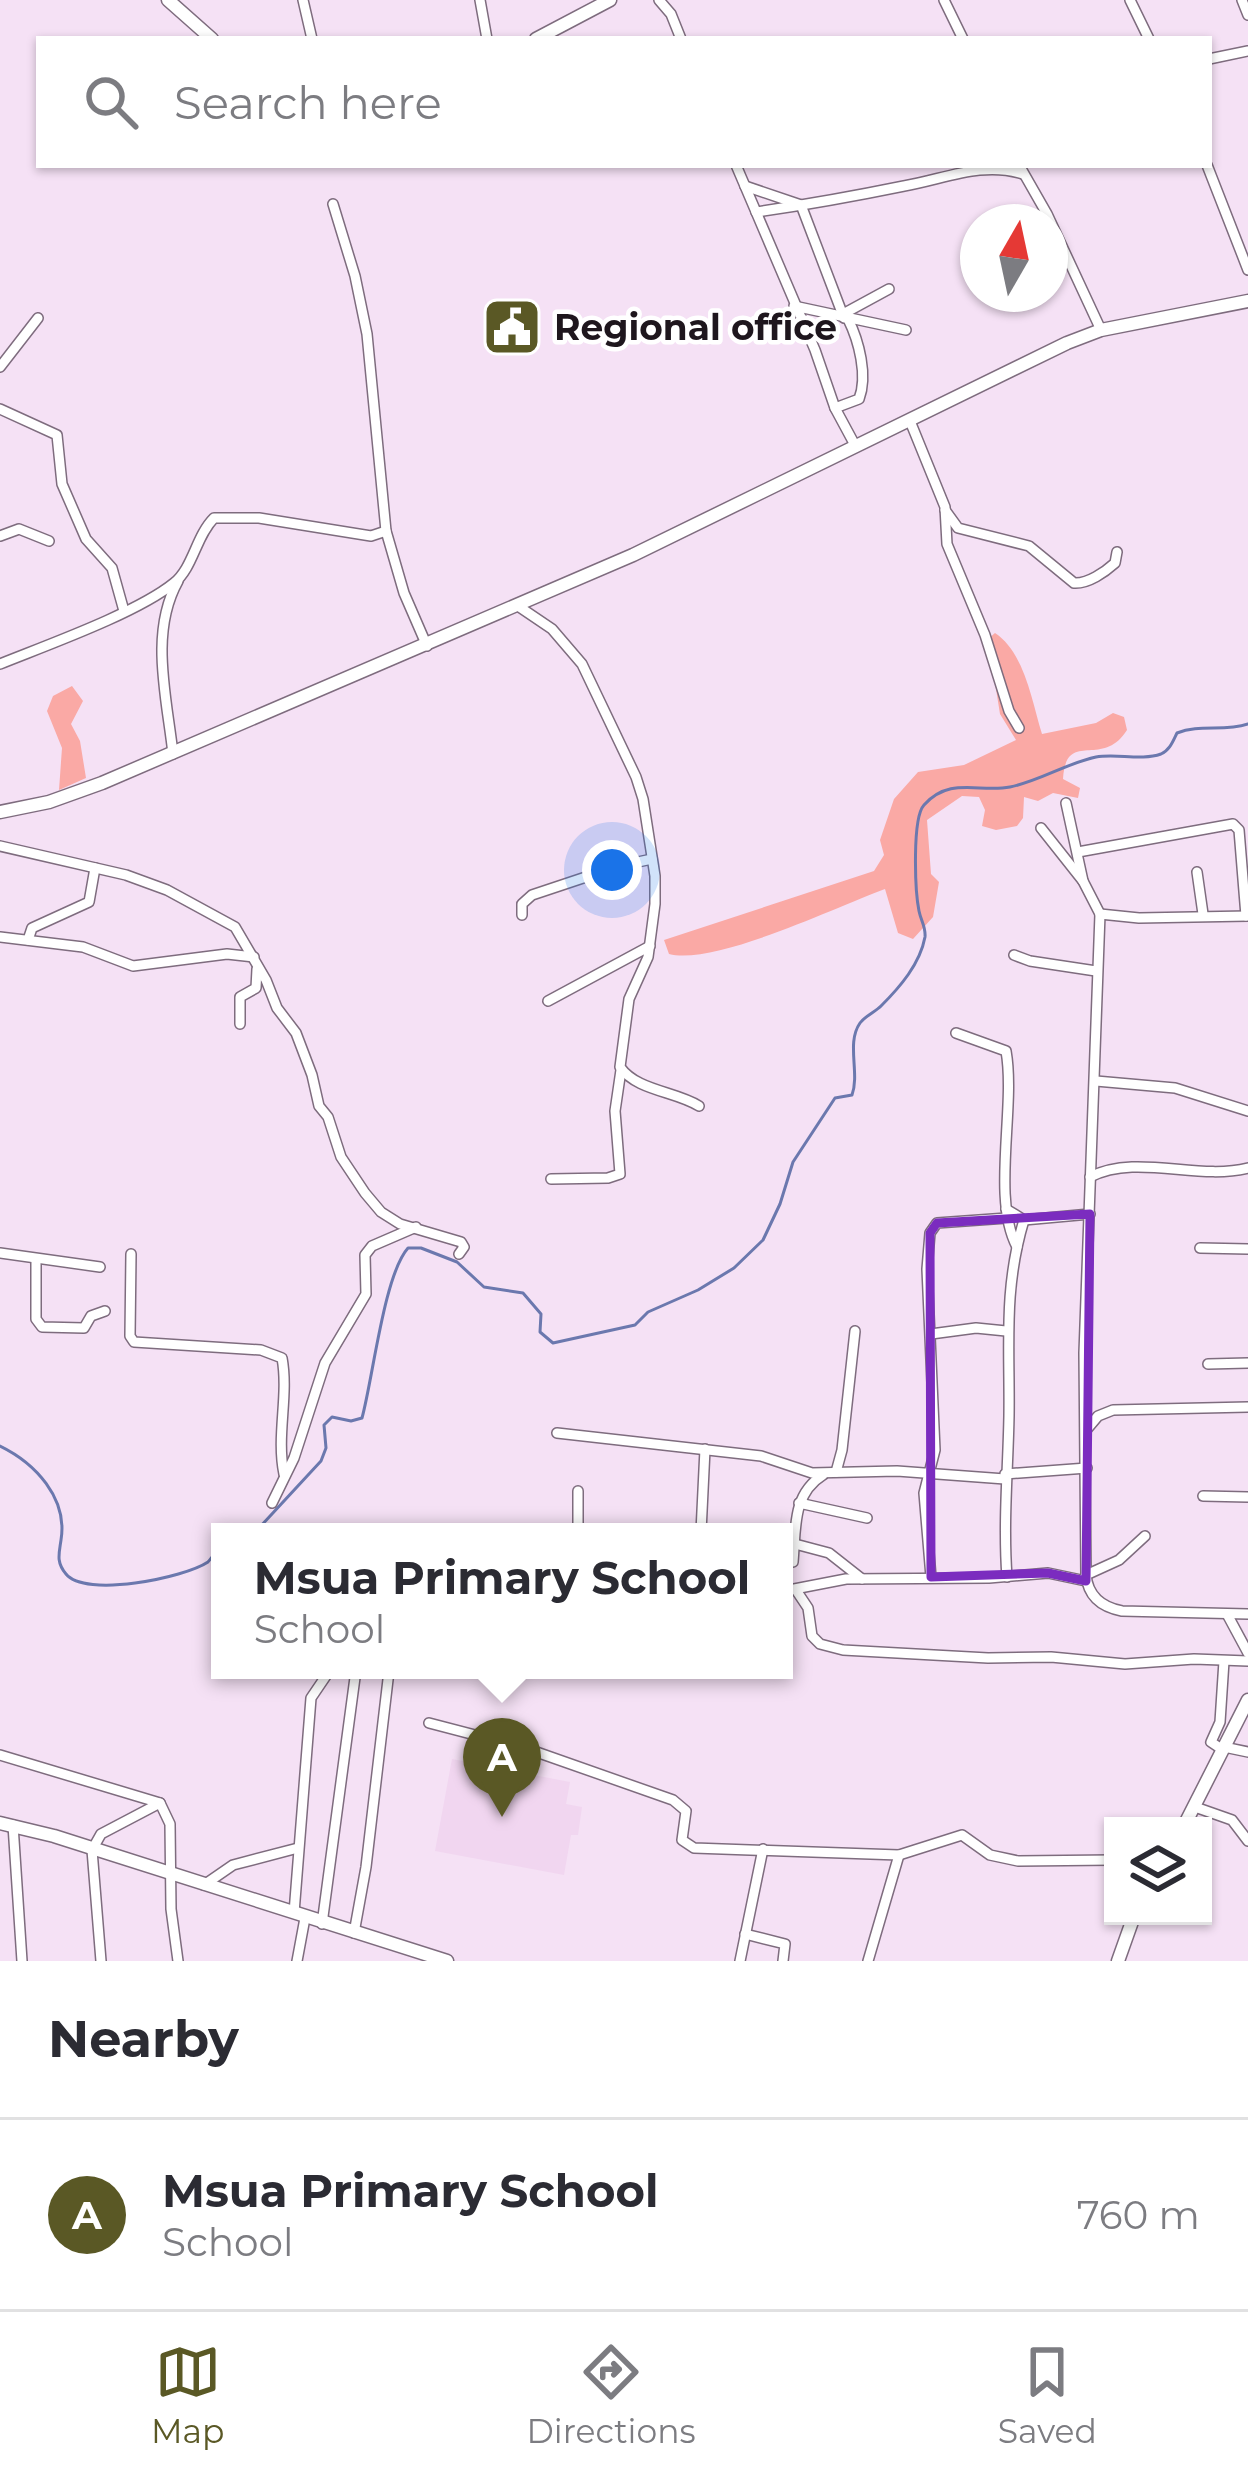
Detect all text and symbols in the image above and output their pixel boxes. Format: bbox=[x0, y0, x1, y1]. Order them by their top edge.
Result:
search box bbox=[36, 36, 1212, 168]
icon: search bbox=[78, 69, 144, 135]
text: Search here bbox=[174, 75, 442, 130]
north arrow bbox=[960, 204, 1068, 312]
public building icon: Regional office bbox=[481, 296, 543, 358]
place label: Regional office bbox=[554, 305, 837, 349]
your location bbox=[582, 840, 642, 900]
popup bbox=[211, 1523, 793, 1679]
text: Msua Primary School bbox=[254, 1550, 750, 1605]
text: School bbox=[254, 1605, 385, 1653]
pin: A bbox=[463, 1718, 541, 1817]
map controls bbox=[1104, 1817, 1212, 1925]
button: layers bbox=[1104, 1817, 1212, 1925]
text: Nearby bbox=[48, 2008, 239, 2070]
text: Msua Primary School bbox=[162, 2163, 658, 2218]
text: A bbox=[72, 2191, 102, 2239]
text: 760 m bbox=[1077, 2191, 1200, 2239]
text: School bbox=[162, 2218, 293, 2266]
tab: Map bbox=[151, 2339, 224, 2451]
tab: Directions bbox=[527, 2339, 696, 2451]
tab: Saved bbox=[998, 2339, 1097, 2451]

